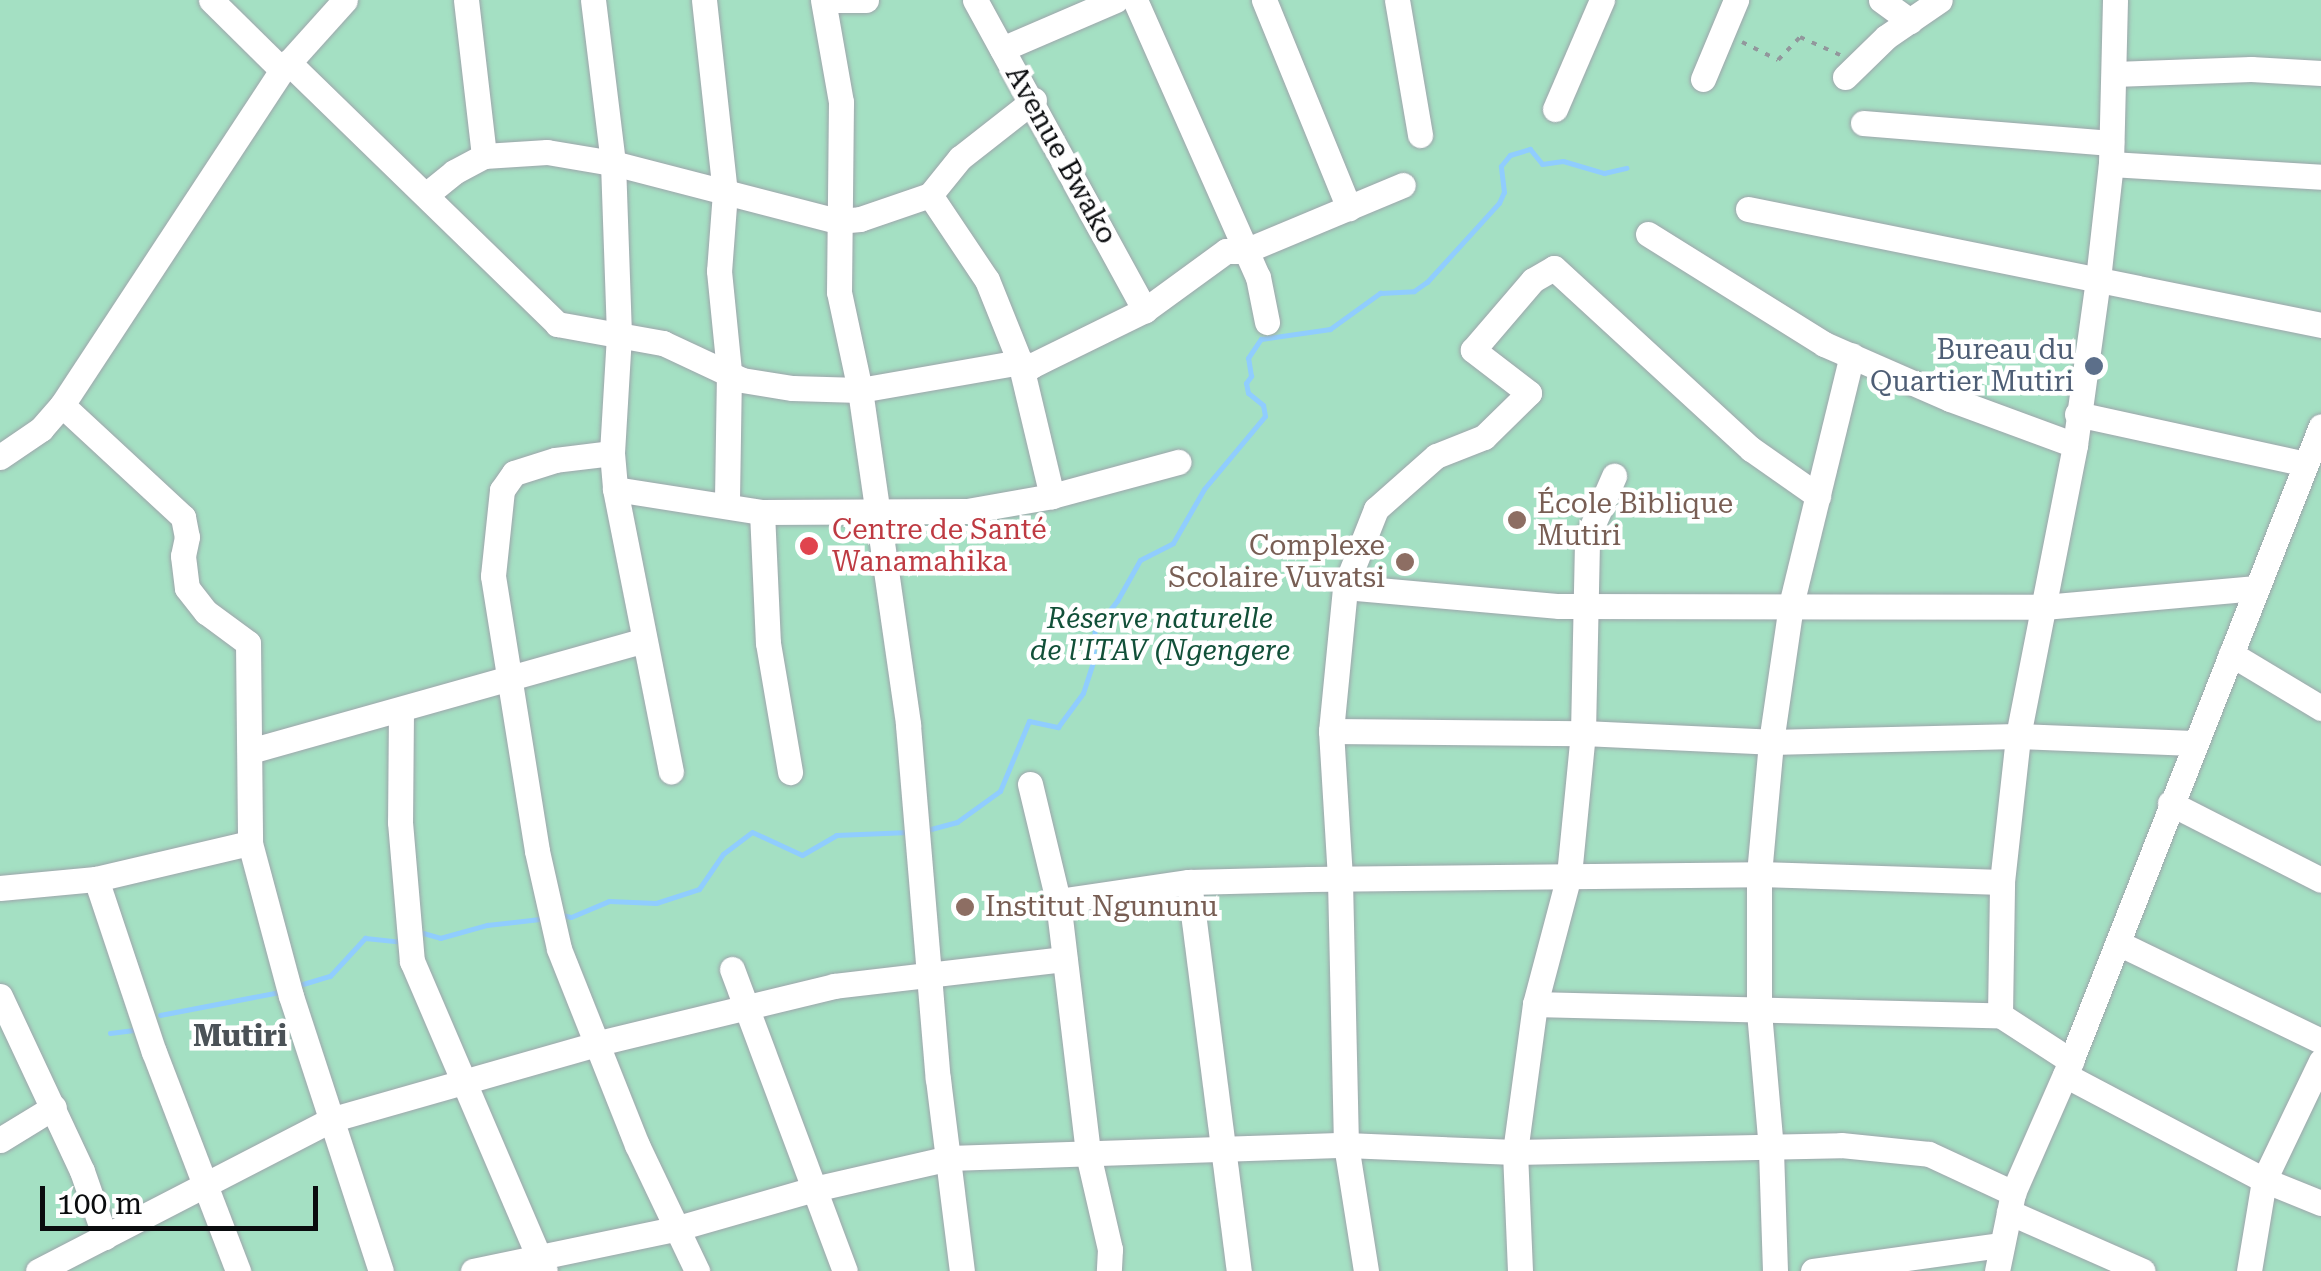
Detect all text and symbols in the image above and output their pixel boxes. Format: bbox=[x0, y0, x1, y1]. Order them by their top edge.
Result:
street label: Avenue Bwako bbox=[998, 60, 1124, 250]
place label: Bureau du Quartier Mutiri bbox=[1870, 333, 2074, 399]
marker: Bureau du Quartier Mutiri bbox=[2083, 355, 2105, 377]
place label: École Biblique Mutiri bbox=[1537, 487, 1733, 553]
marker: École Biblique Mutiri bbox=[1506, 509, 1528, 531]
place label: Centre de Santé Wanamahika bbox=[832, 513, 1047, 579]
place label: Complexe Scolaire Vuvatsi bbox=[1168, 529, 1385, 595]
marker: Centre de Santé Wanamahika bbox=[796, 533, 822, 559]
marker: Complexe Scolaire Vuvatsi bbox=[1394, 551, 1416, 573]
park label: Réserve naturelle de l'ITAV (Ngengere bbox=[1030, 602, 1290, 668]
place label: Institut Ngununu bbox=[985, 890, 1218, 924]
marker: Institut Ngununu bbox=[954, 896, 976, 918]
district label: Mutiri bbox=[193, 1018, 287, 1054]
scale bar bbox=[45, 1166, 322, 1228]
text: 100 m bbox=[57, 1186, 142, 1221]

